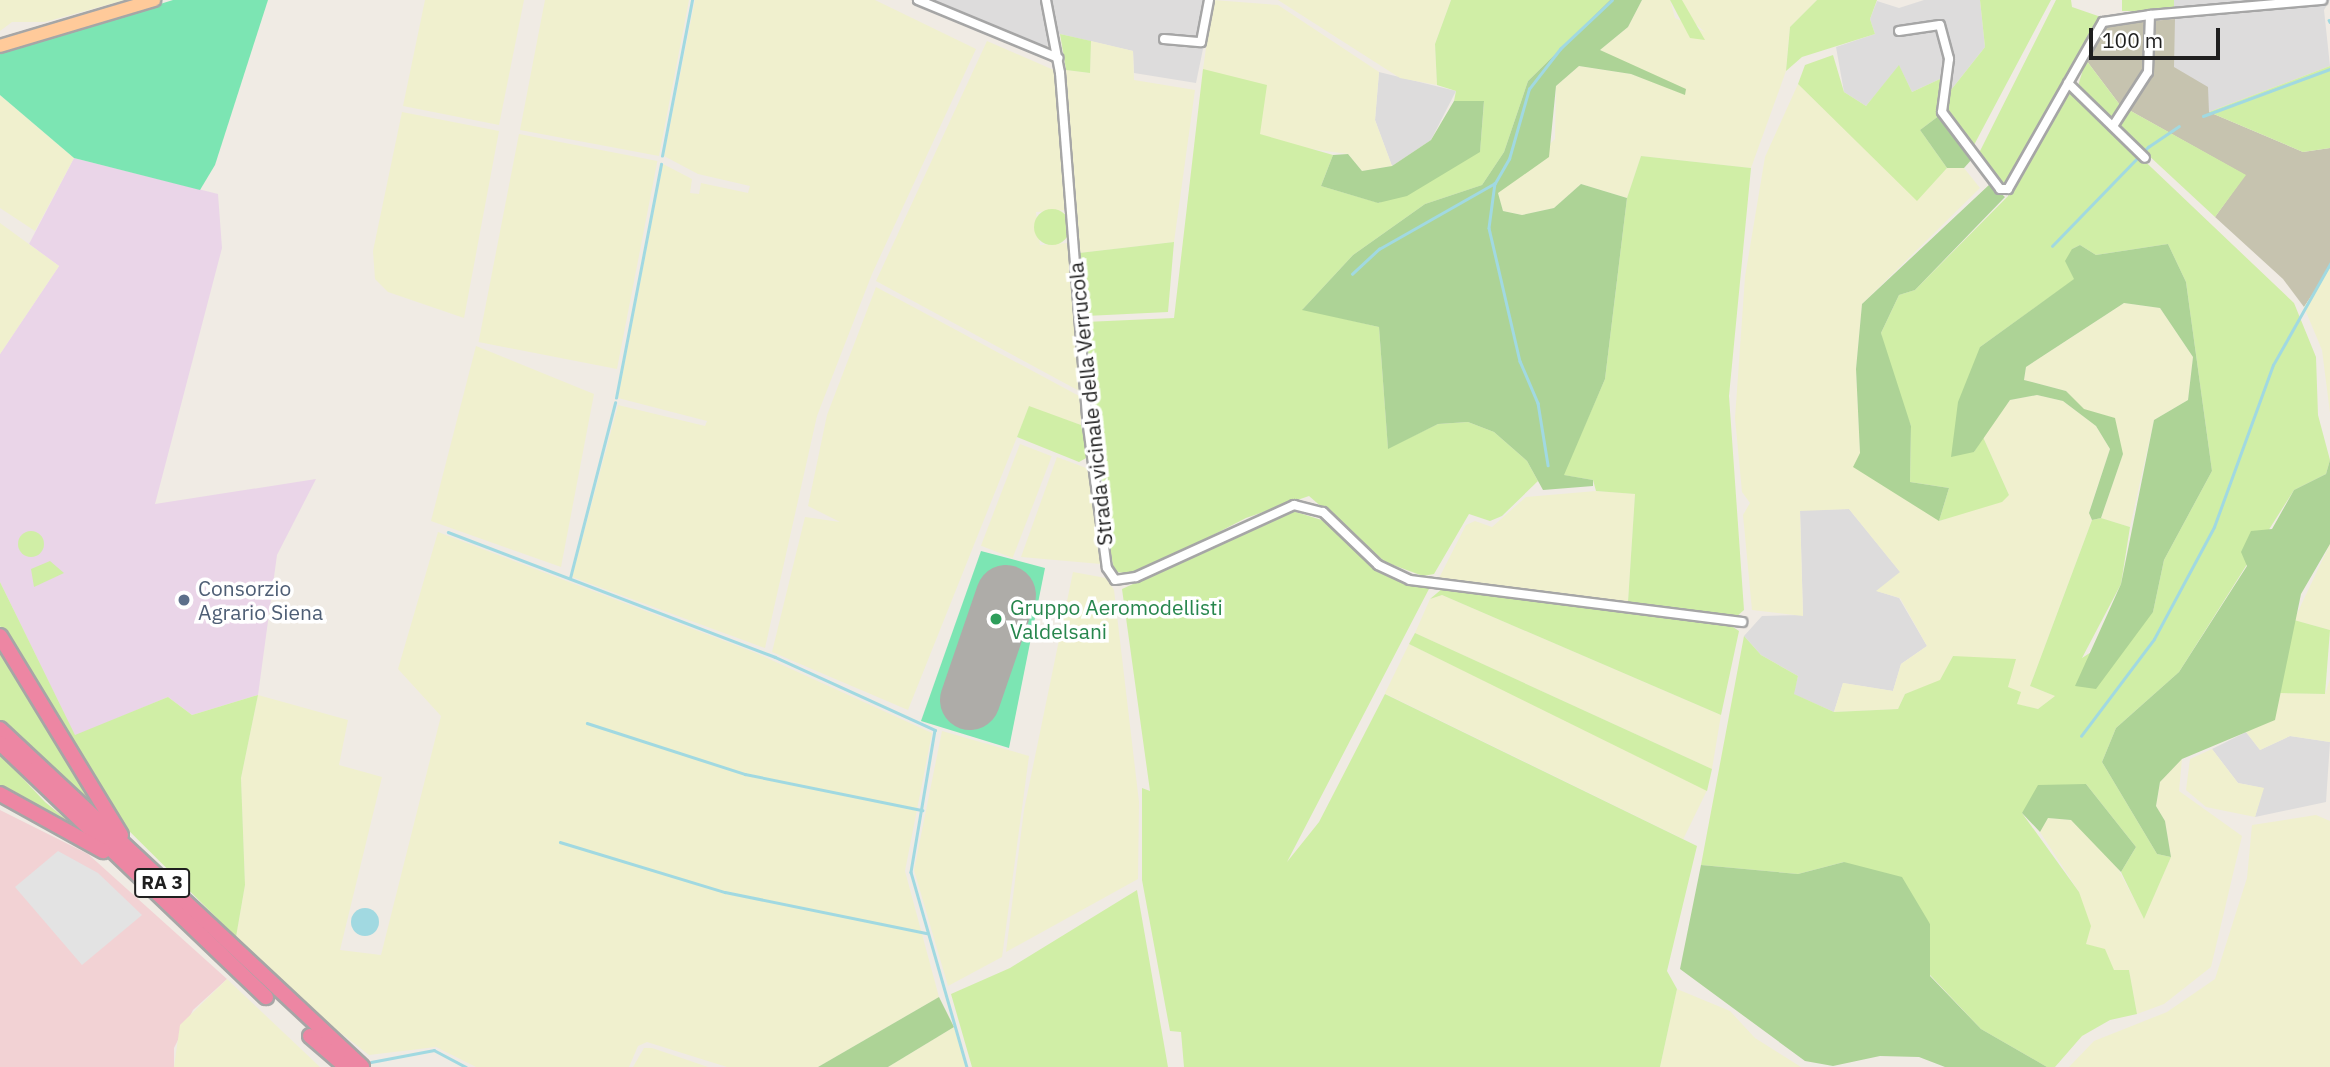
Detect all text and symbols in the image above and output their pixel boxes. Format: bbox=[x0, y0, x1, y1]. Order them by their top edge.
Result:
scale bar bbox=[2092, 14, 2223, 58]
text: 100 m bbox=[2102, 26, 2163, 54]
street label: Strada vicinale della Verrucola bbox=[1063, 261, 1117, 547]
place label: Consorzio Agrario Siena bbox=[198, 575, 323, 625]
marker: Consorzio Agrario Siena bbox=[176, 592, 192, 608]
place label: Gruppo Aeromodellisti Valdelsani bbox=[1010, 594, 1223, 644]
marker: Gruppo Aeromodellisti Valdelsani bbox=[988, 611, 1004, 627]
road number: RA 3 bbox=[134, 868, 190, 898]

